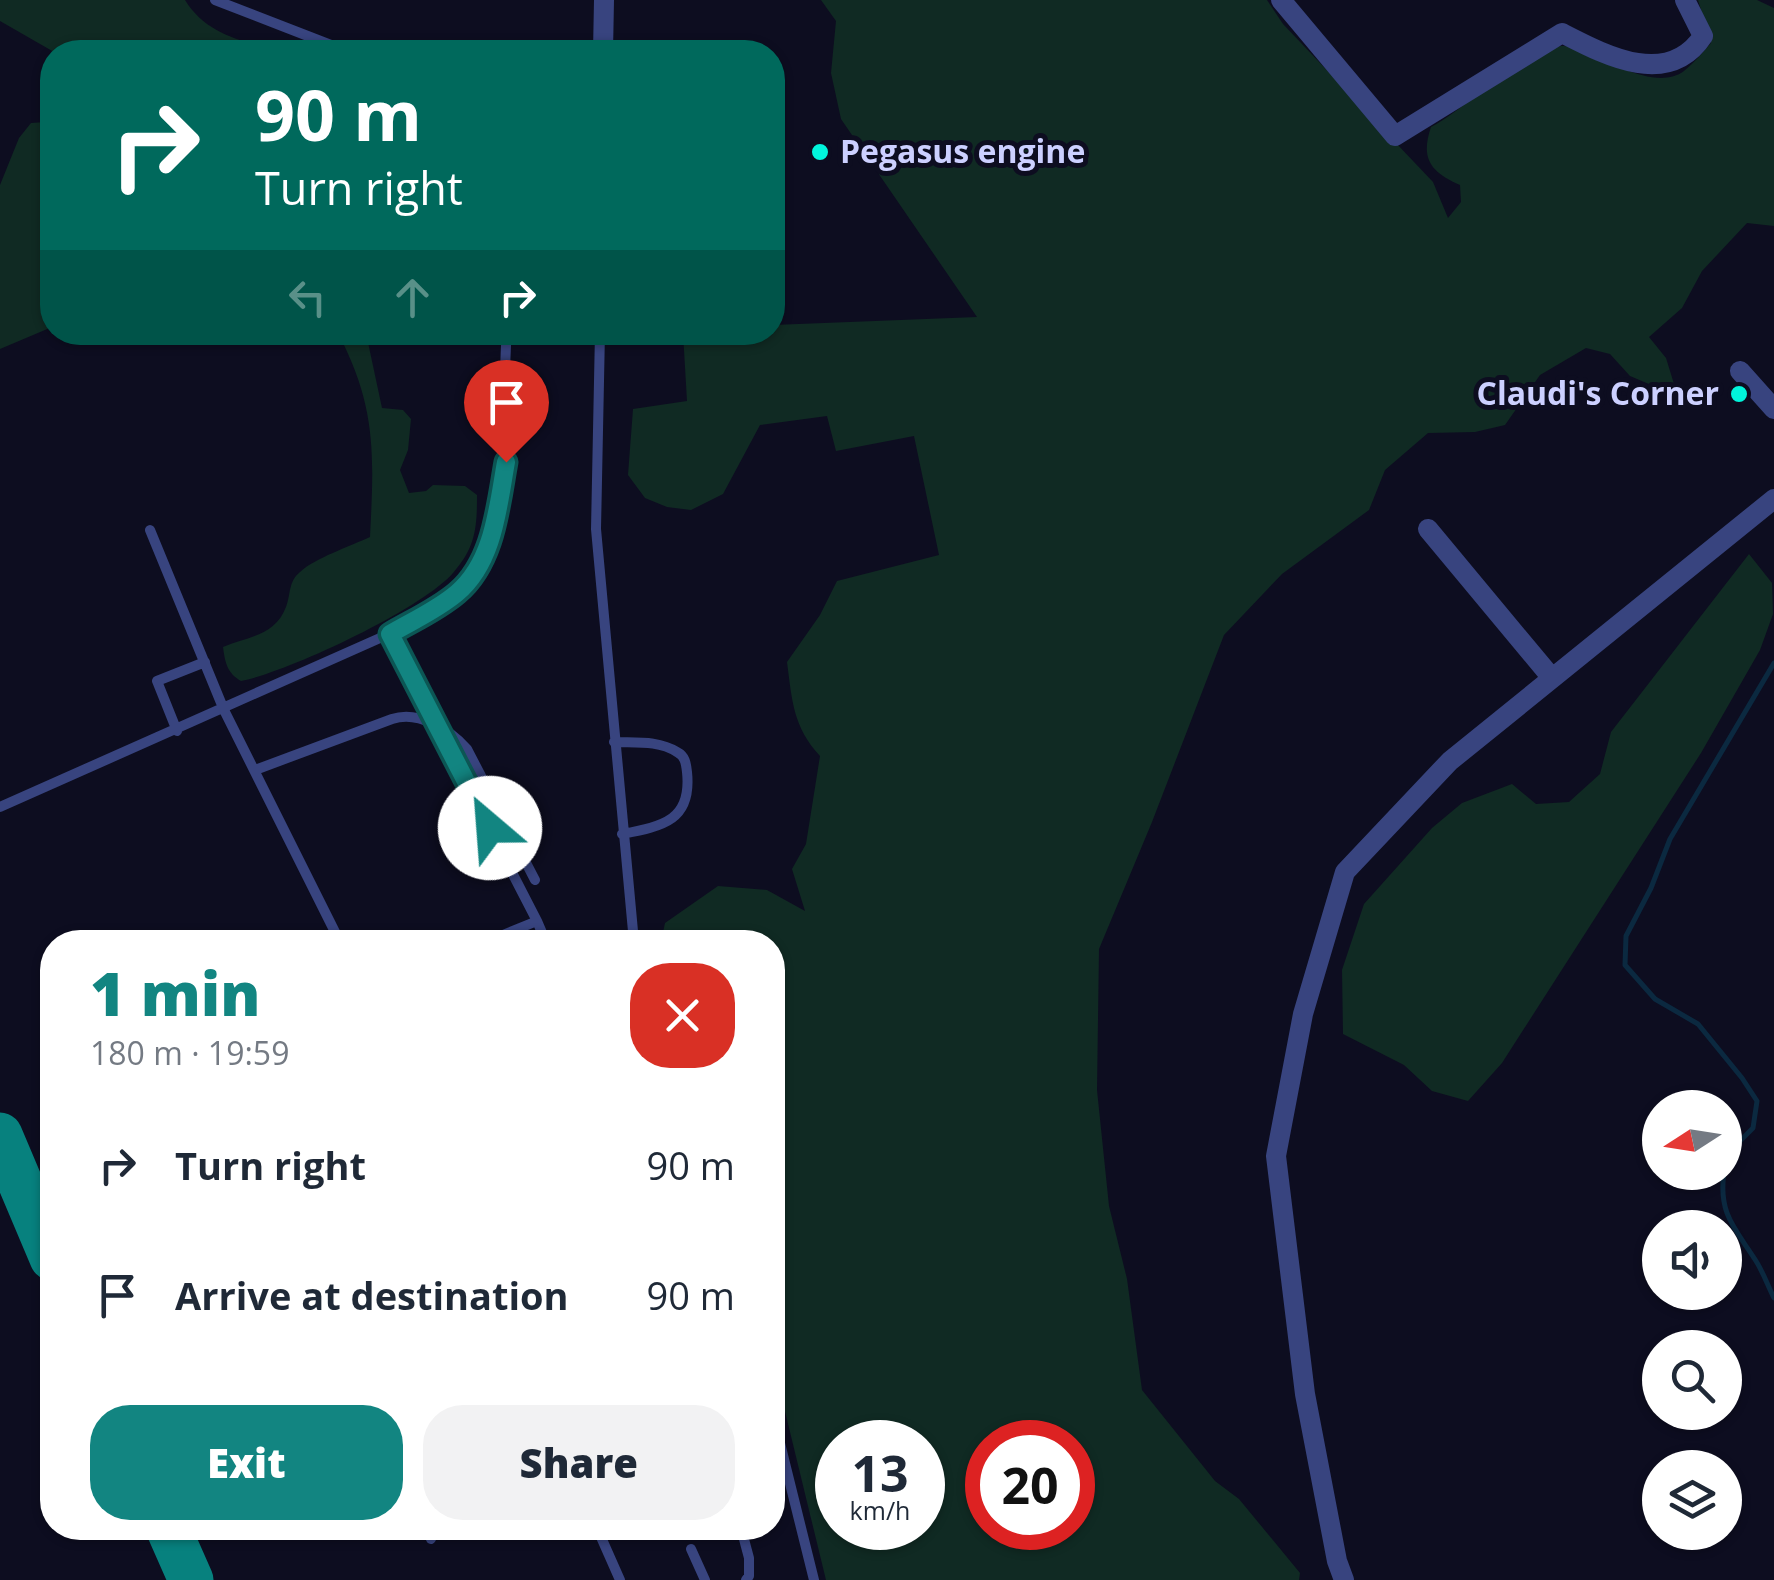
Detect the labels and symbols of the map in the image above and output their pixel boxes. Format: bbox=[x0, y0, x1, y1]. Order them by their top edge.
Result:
place label: Pegasus engine bbox=[840, 129, 1085, 172]
marker: Pegasus engine bbox=[809, 141, 831, 163]
pin bbox=[464, 360, 549, 463]
place label: Claudi's Corner bbox=[1477, 371, 1719, 414]
marker: Claudi's Corner bbox=[1728, 383, 1750, 405]
position arrow bbox=[438, 776, 542, 880]
north arrow bbox=[1642, 1090, 1742, 1190]
speed limit sign: 20 bbox=[965, 1420, 1095, 1550]

